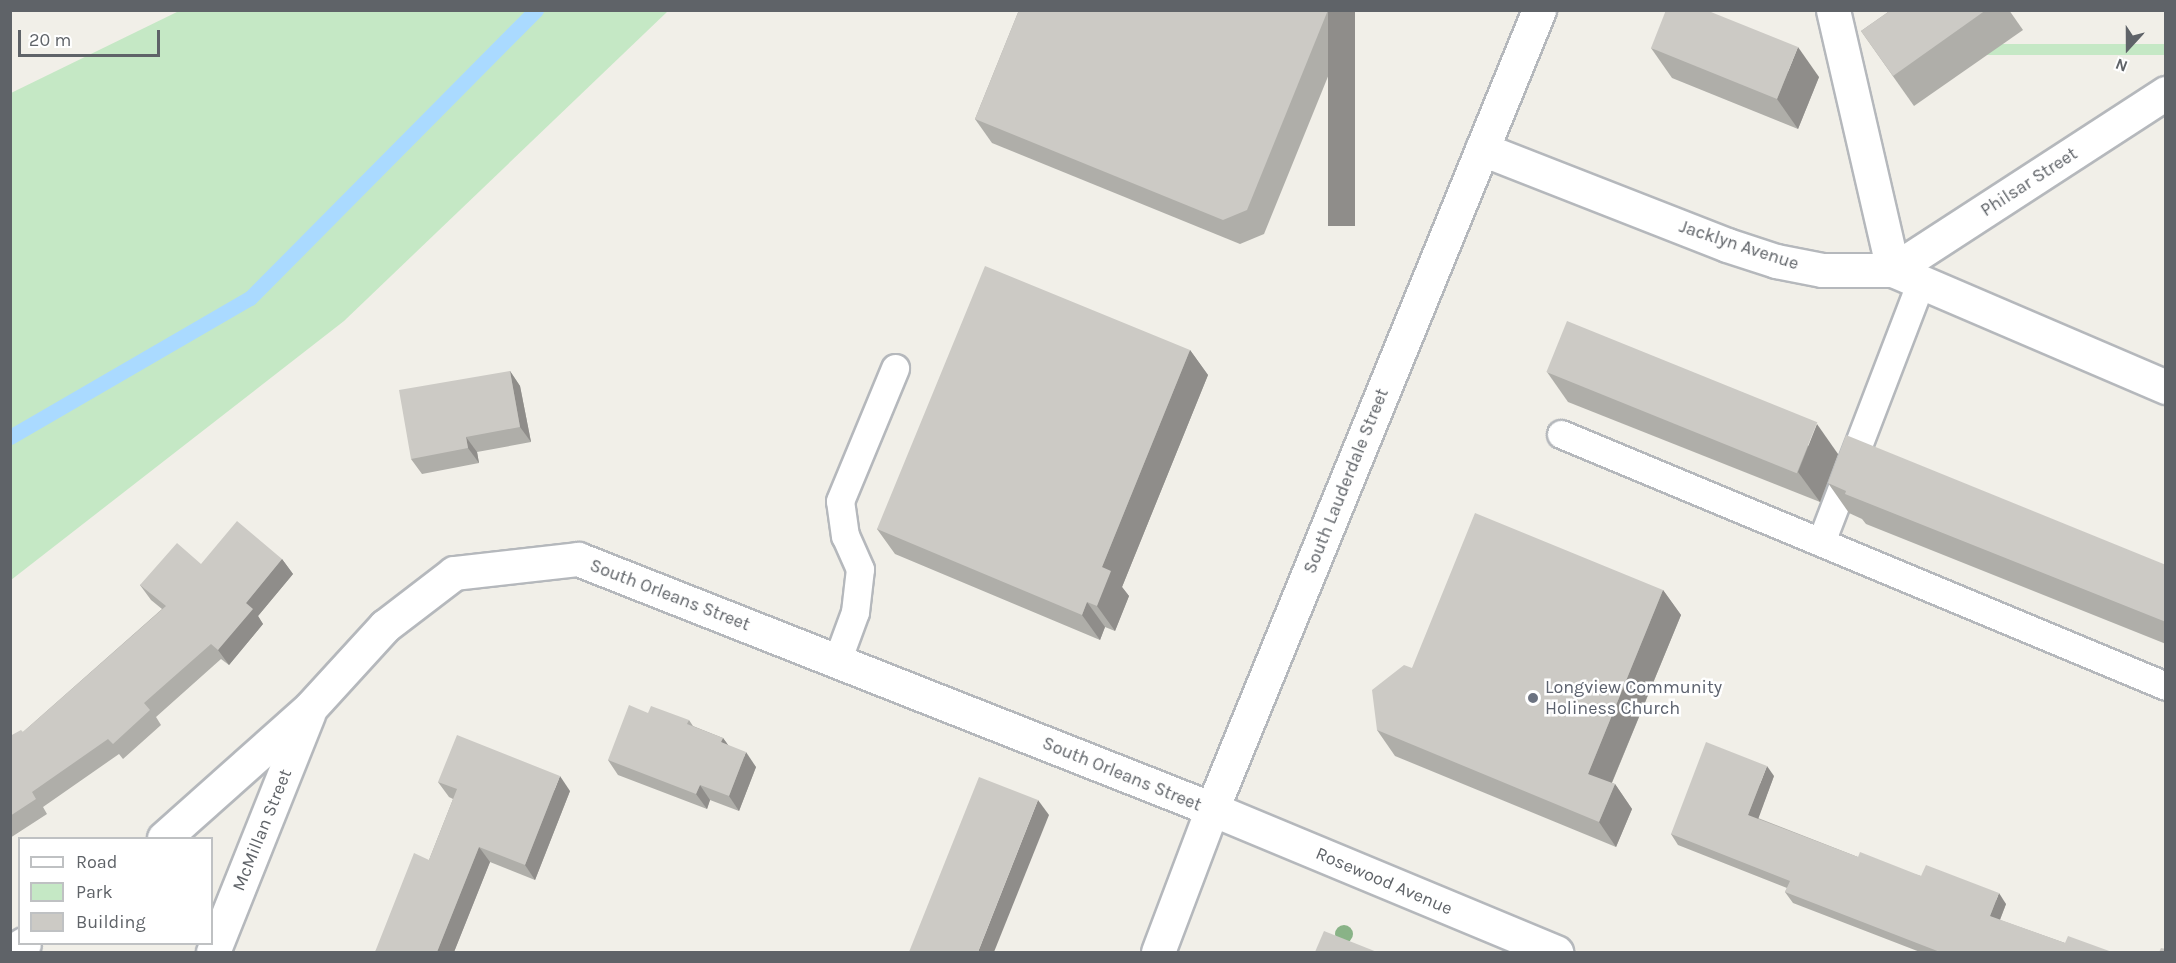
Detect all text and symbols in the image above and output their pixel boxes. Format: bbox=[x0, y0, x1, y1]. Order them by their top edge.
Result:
scale bar bbox=[21, 18, 164, 56]
north arrow bbox=[2098, 18, 2158, 78]
text: 20 m bbox=[29, 29, 71, 51]
text: N bbox=[2113, 54, 2130, 76]
street label: Philsar Street bbox=[1977, 143, 2081, 221]
street label: Jacklyn Avenue bbox=[1677, 216, 1801, 274]
street label: South Lauderdale Street bbox=[1299, 385, 1393, 577]
street label: South Orleans Street bbox=[587, 554, 753, 636]
place label: Longview Community Holiness Church bbox=[1545, 677, 1722, 720]
marker: Longview Community Holiness Church bbox=[1526, 691, 1540, 705]
street label: South Orleans Street bbox=[1039, 732, 1205, 816]
street label: McMillan Street bbox=[228, 766, 296, 894]
legend bbox=[18, 837, 213, 945]
street label: Rosewood Avenue bbox=[1312, 842, 1456, 920]
text: Road bbox=[76, 851, 117, 873]
text: Park bbox=[76, 881, 113, 903]
text: Building bbox=[76, 911, 146, 933]

